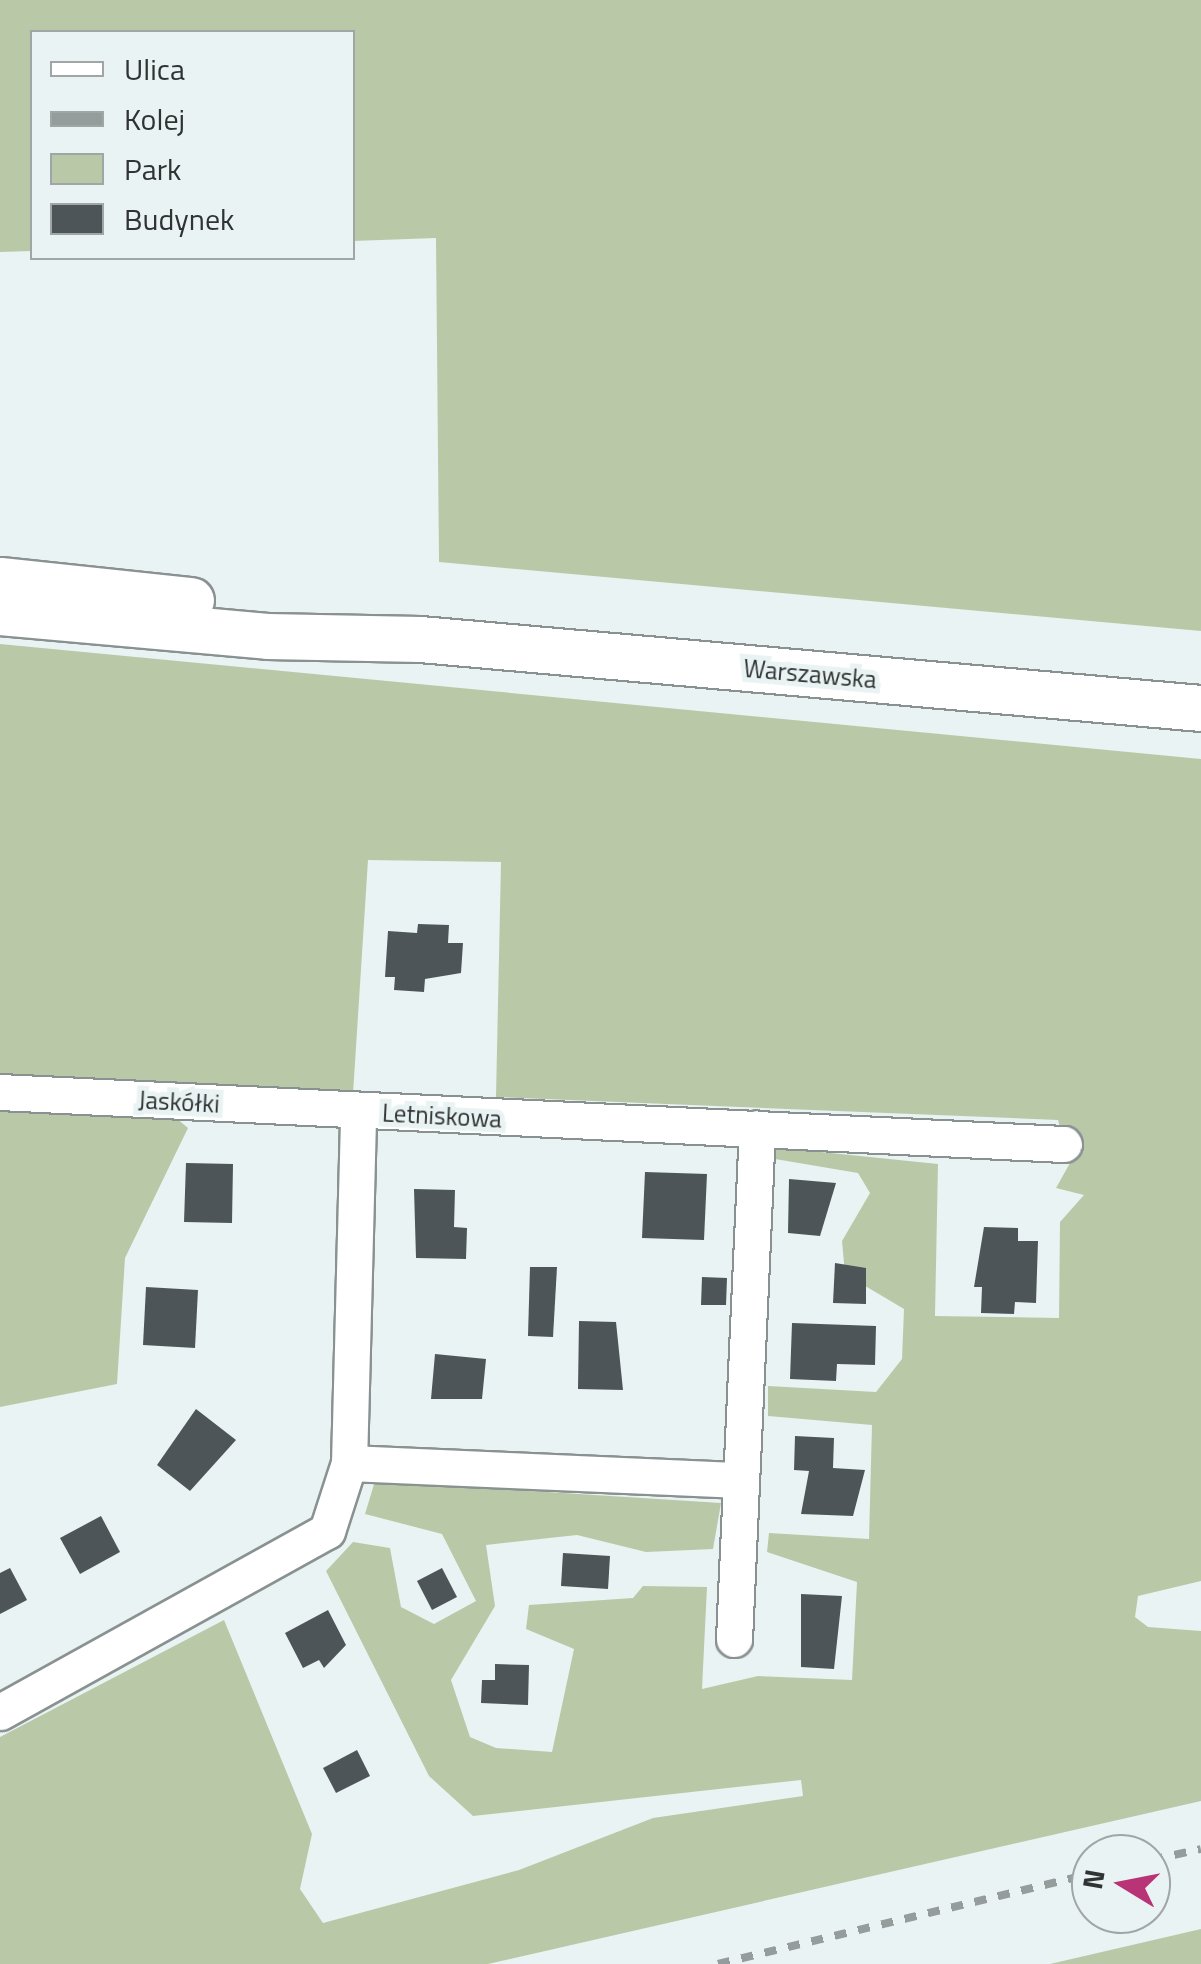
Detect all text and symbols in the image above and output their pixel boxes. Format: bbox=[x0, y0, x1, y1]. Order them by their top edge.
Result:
legend bbox=[30, 30, 355, 260]
text: Ulica bbox=[124, 46, 185, 92]
text: Kolej bbox=[124, 96, 185, 142]
text: Park bbox=[124, 146, 181, 192]
text: Budynek bbox=[124, 196, 234, 242]
street label: Warszawska bbox=[742, 653, 878, 695]
street label: Jaskółki bbox=[138, 1085, 220, 1119]
street label: Letniskowa bbox=[381, 1098, 503, 1134]
north arrow bbox=[1071, 1834, 1171, 1934]
text: N bbox=[1070, 1866, 1116, 1892]

